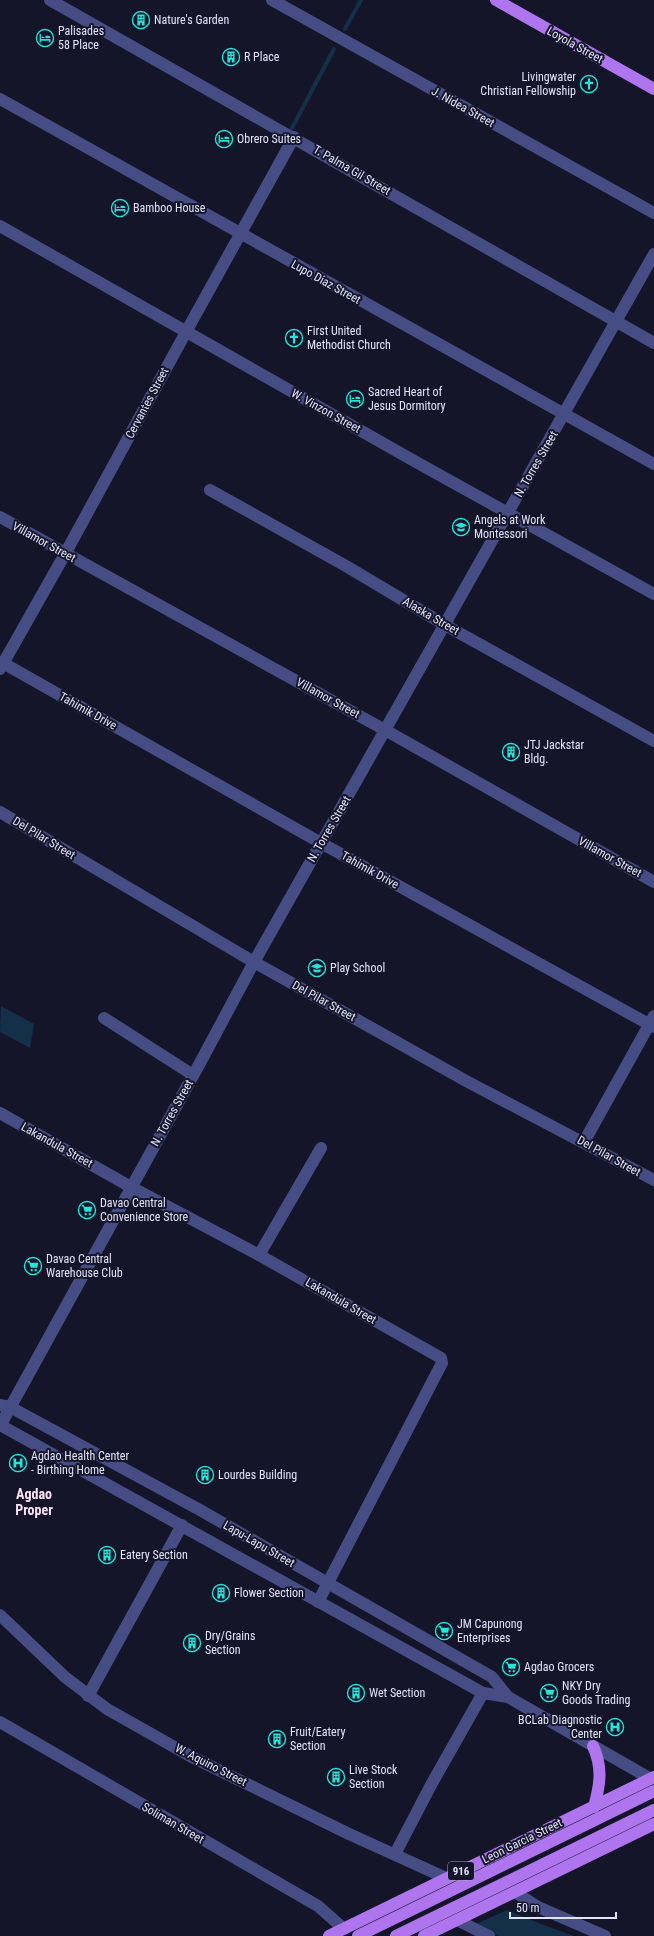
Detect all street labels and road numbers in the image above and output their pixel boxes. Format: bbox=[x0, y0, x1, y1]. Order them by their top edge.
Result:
street label: Loyola Street bbox=[545, 24, 606, 66]
street label: J. Nidea Street bbox=[429, 84, 497, 130]
street label: T. Palma Gil Street bbox=[311, 142, 394, 198]
street label: Lupo Diaz Street bbox=[289, 257, 364, 307]
street label: Cervantes Street bbox=[122, 365, 172, 441]
street label: W. Vinzon Street bbox=[289, 386, 364, 436]
street label: N. Torres Street bbox=[511, 428, 561, 500]
street label: Villamor Street bbox=[10, 519, 79, 565]
street label: Alaska Street bbox=[400, 594, 462, 638]
street label: Villamor Street bbox=[294, 675, 363, 721]
street label: Tahimik Drive bbox=[57, 689, 120, 733]
street label: N. Torres Street bbox=[304, 793, 354, 865]
street label: Del Pilar Street bbox=[10, 814, 78, 862]
street label: Villamor Street bbox=[576, 834, 645, 880]
street label: Tahimik Drive bbox=[339, 848, 402, 892]
street label: Del Pilar Street bbox=[290, 978, 359, 1024]
street label: N. Torres Street bbox=[148, 1077, 196, 1149]
street label: Lakandula Street bbox=[19, 1120, 96, 1171]
street label: Del Pilar Street bbox=[575, 1133, 644, 1179]
street label: Lakandula Street bbox=[303, 1275, 379, 1327]
street label: Lapu-Lapu Street bbox=[221, 1518, 298, 1570]
street label: W. Aquino Street bbox=[173, 1741, 250, 1789]
street label: Soliman Street bbox=[140, 1800, 207, 1847]
street label: Leon Garcia Street bbox=[480, 1815, 565, 1866]
road number: 916 bbox=[448, 1862, 474, 1880]

